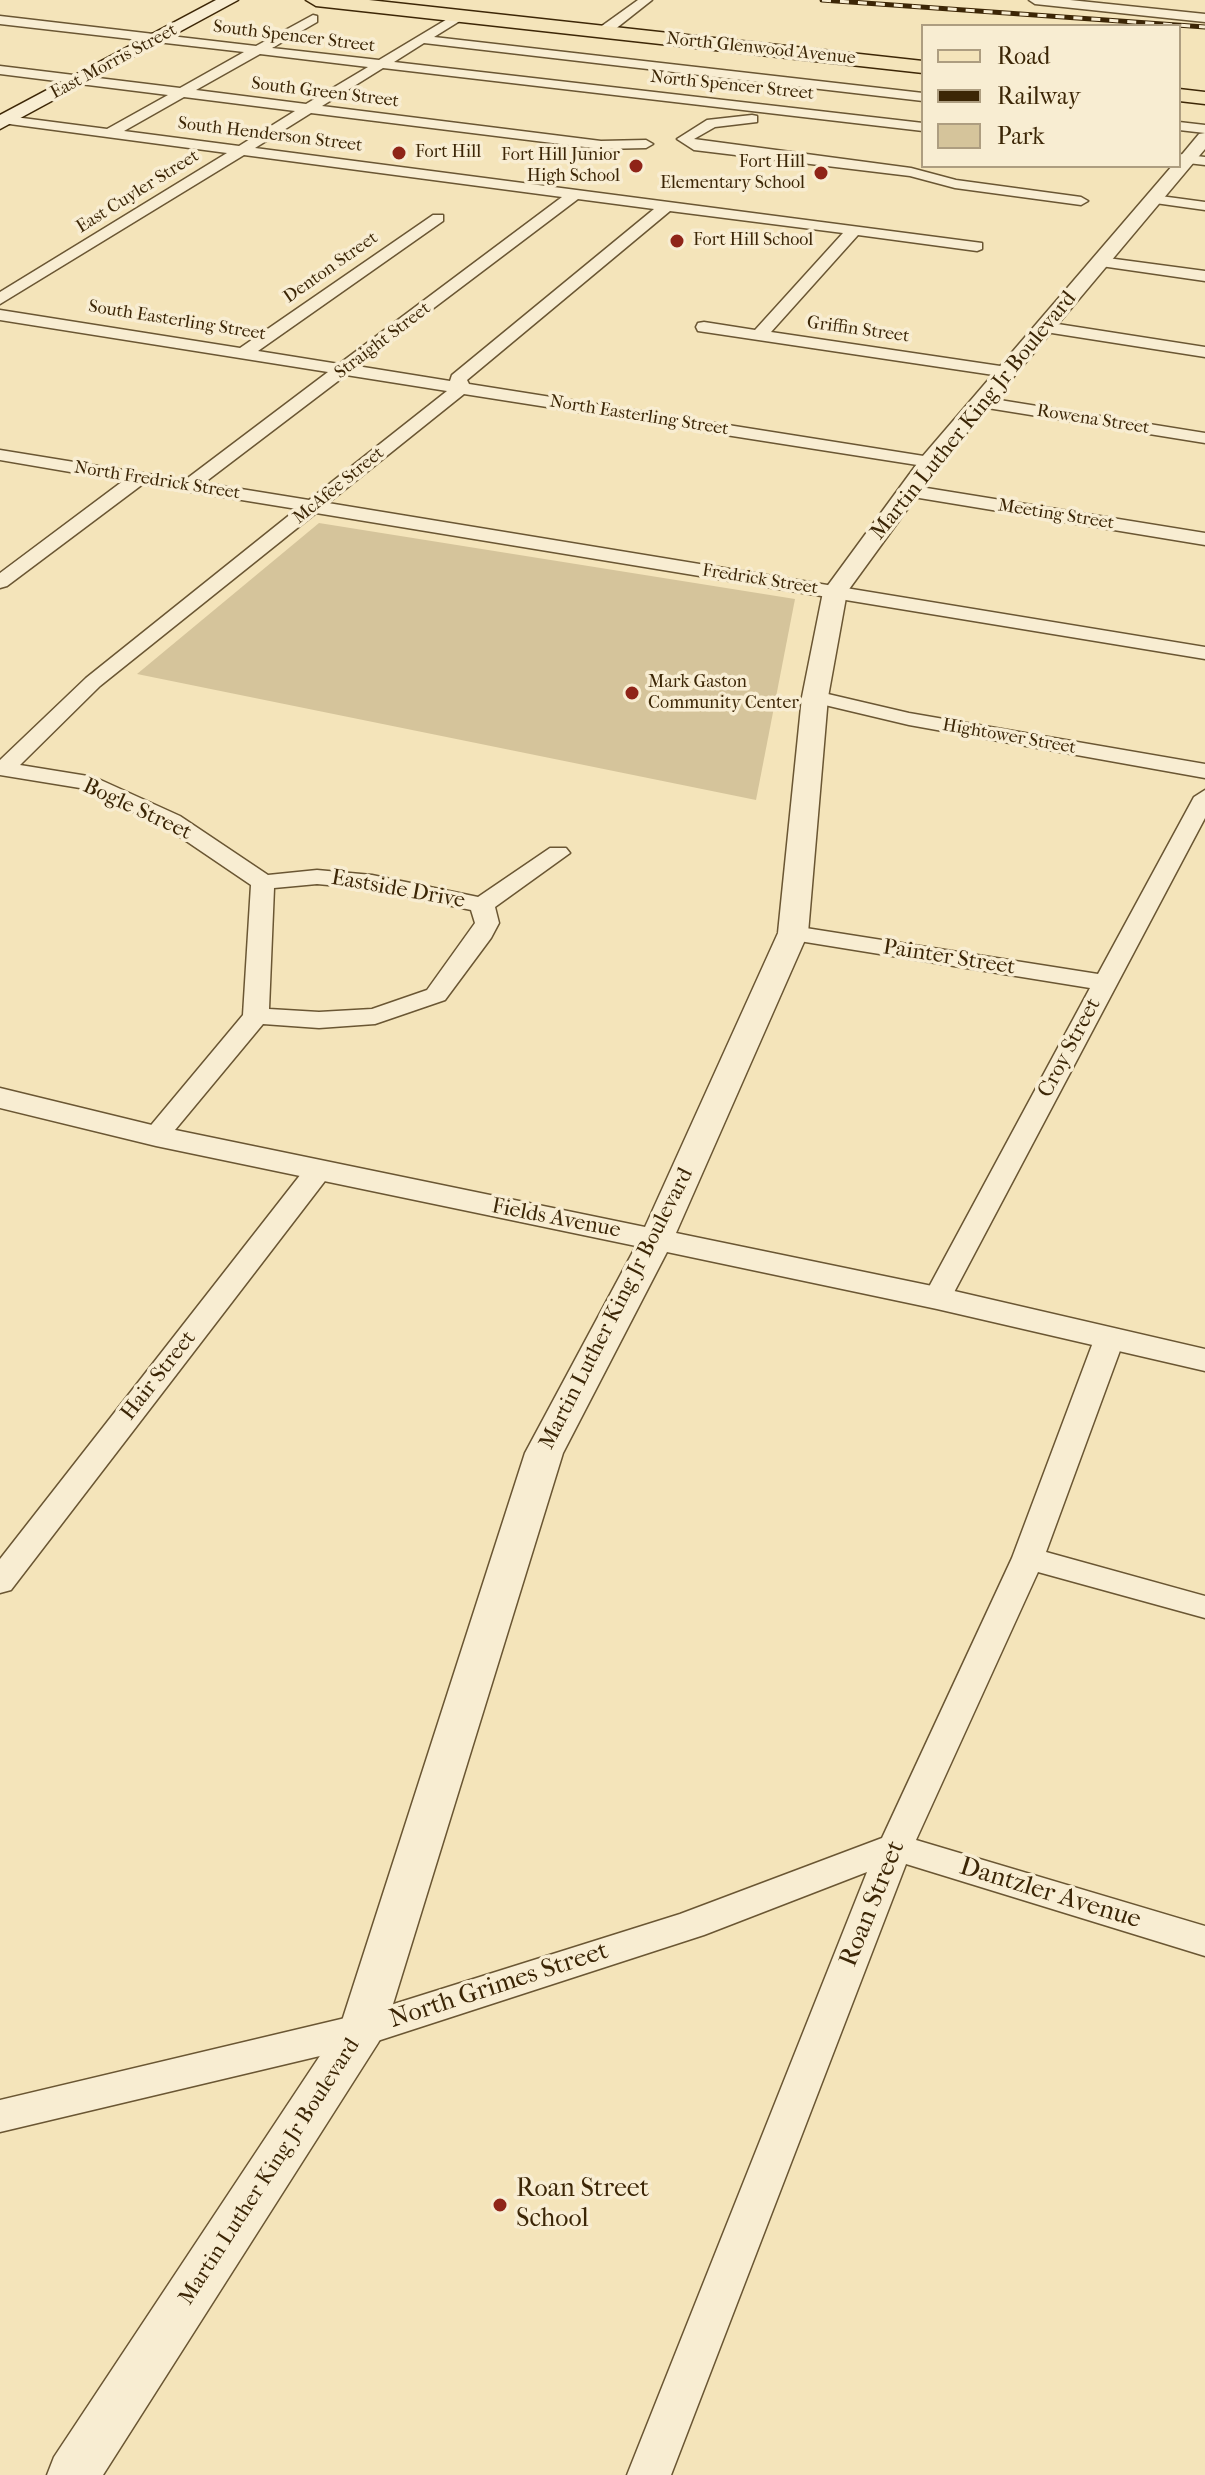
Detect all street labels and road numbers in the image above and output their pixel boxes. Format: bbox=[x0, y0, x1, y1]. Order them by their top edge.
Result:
street label: South Spencer Street bbox=[212, 16, 376, 58]
street label: East Morris Street bbox=[47, 20, 181, 104]
street label: North Glenwood Avenue bbox=[665, 28, 857, 70]
street label: North Spencer Street bbox=[649, 67, 815, 105]
street label: South Green Street bbox=[250, 73, 400, 113]
street label: South Henderson Street bbox=[176, 113, 364, 157]
street label: East Cuyler Street bbox=[73, 146, 203, 238]
street label: Denton Street bbox=[280, 228, 382, 308]
street label: Martin Luther King Jr Boulevard bbox=[865, 286, 1083, 546]
street label: South Easterling Street bbox=[87, 296, 267, 346]
street label: Straight Street bbox=[331, 298, 435, 384]
street label: Griffin Street bbox=[805, 312, 911, 348]
street label: North Easterling Street bbox=[548, 391, 730, 441]
street label: Rowena Street bbox=[1035, 400, 1151, 440]
street label: McAfee Street bbox=[289, 443, 389, 529]
street label: North Fredrick Street bbox=[72, 457, 242, 505]
street label: Meeting Street bbox=[996, 495, 1116, 535]
street label: Fredrick Street bbox=[700, 560, 820, 600]
street label: Hightower Street bbox=[941, 715, 1077, 759]
street label: Bogle Street bbox=[78, 773, 196, 847]
street label: Eastside Drive bbox=[329, 865, 467, 915]
street label: Painter Street bbox=[881, 935, 1017, 981]
street label: Croy Street bbox=[1033, 994, 1107, 1102]
street label: Martin Luther King Jr Boulevard bbox=[534, 1164, 700, 1454]
street label: Fields Avenue bbox=[489, 1194, 623, 1244]
street label: Hair Street bbox=[116, 1326, 202, 1426]
street label: Roan Street bbox=[834, 1836, 912, 1972]
street label: Dantzler Avenue bbox=[956, 1852, 1144, 1936]
street label: North Grimes Street bbox=[386, 1936, 612, 2036]
street label: Martin Luther King Jr Boulevard bbox=[174, 2034, 366, 2310]

